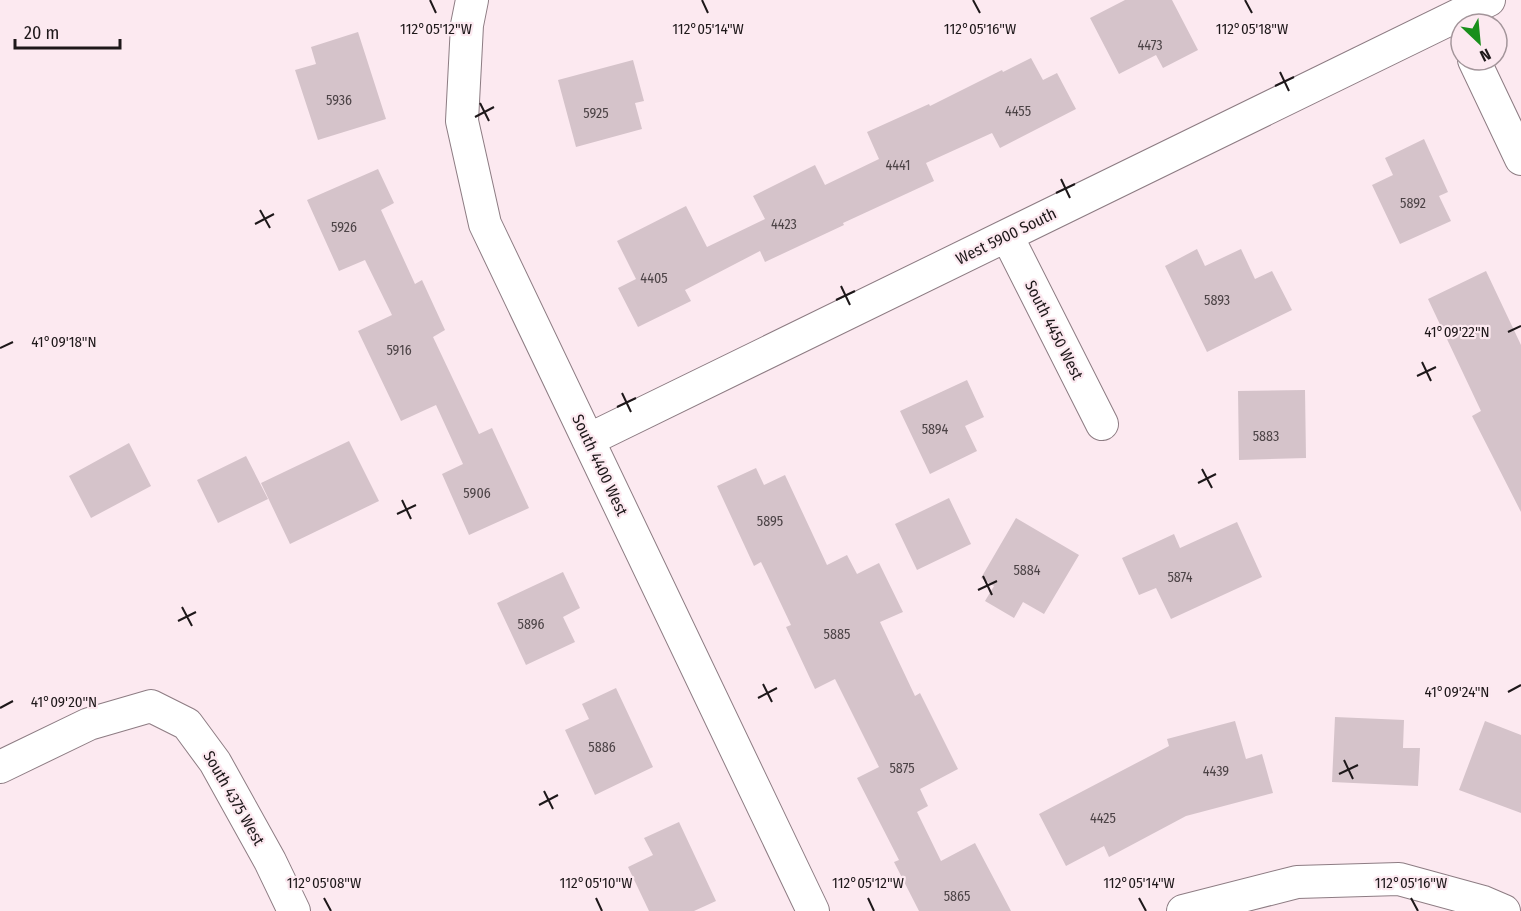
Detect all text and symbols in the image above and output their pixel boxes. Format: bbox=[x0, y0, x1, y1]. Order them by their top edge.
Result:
scale bar bbox=[15, 12, 120, 50]
north arrow bbox=[1449, 12, 1509, 72]
text: 112°05'12"W bbox=[400, 20, 472, 38]
text: 112°05'14"W bbox=[672, 20, 744, 38]
text: 112°05'16"W bbox=[944, 20, 1016, 38]
text: 112°05'18"W bbox=[1216, 20, 1288, 38]
text: 20 m bbox=[24, 22, 59, 44]
house number: 4473 bbox=[1137, 37, 1163, 54]
text: N bbox=[1477, 44, 1494, 66]
house number: 5936 bbox=[326, 92, 352, 109]
house number: 4455 bbox=[1005, 103, 1031, 120]
house number: 5925 bbox=[583, 105, 609, 122]
house number: 4441 bbox=[885, 157, 911, 174]
house number: 5892 bbox=[1400, 195, 1426, 212]
street label: West 5900 South bbox=[953, 204, 1059, 268]
house number: 4423 bbox=[771, 216, 797, 233]
house number: 5926 bbox=[331, 219, 357, 236]
house number: 4405 bbox=[640, 270, 668, 287]
street label: South 4450 West bbox=[1021, 277, 1087, 383]
house number: 5893 bbox=[1204, 292, 1230, 309]
text: 41°09'22"N bbox=[1424, 323, 1490, 341]
text: 41°09'18"N bbox=[31, 333, 97, 351]
house number: 5916 bbox=[386, 342, 412, 359]
street label: South 4400 West bbox=[568, 411, 632, 519]
house number: 5894 bbox=[922, 421, 949, 438]
house number: 5883 bbox=[1253, 428, 1279, 445]
house number: 5906 bbox=[463, 485, 491, 502]
house number: 5895 bbox=[757, 513, 783, 530]
house number: 5884 bbox=[1013, 562, 1041, 579]
house number: 5874 bbox=[1167, 569, 1193, 586]
house number: 5896 bbox=[518, 616, 545, 633]
house number: 5885 bbox=[824, 626, 850, 643]
text: 41°09'24"N bbox=[1425, 683, 1489, 701]
text: 41°09'20"N bbox=[31, 693, 97, 711]
house number: 5886 bbox=[588, 739, 616, 756]
street label: South 4375 West bbox=[199, 747, 269, 849]
house number: 5875 bbox=[889, 760, 915, 777]
house number: 4439 bbox=[1203, 763, 1229, 780]
house number: 4425 bbox=[1090, 810, 1116, 827]
text: 112°05'08"W bbox=[287, 874, 361, 892]
text: 112°05'10"W bbox=[560, 874, 632, 892]
text: 112°05'12"W bbox=[832, 874, 904, 892]
text: 112°05'14"W bbox=[1103, 874, 1175, 892]
text: 112°05'16"W bbox=[1375, 874, 1447, 892]
house number: 5865 bbox=[944, 888, 970, 905]

